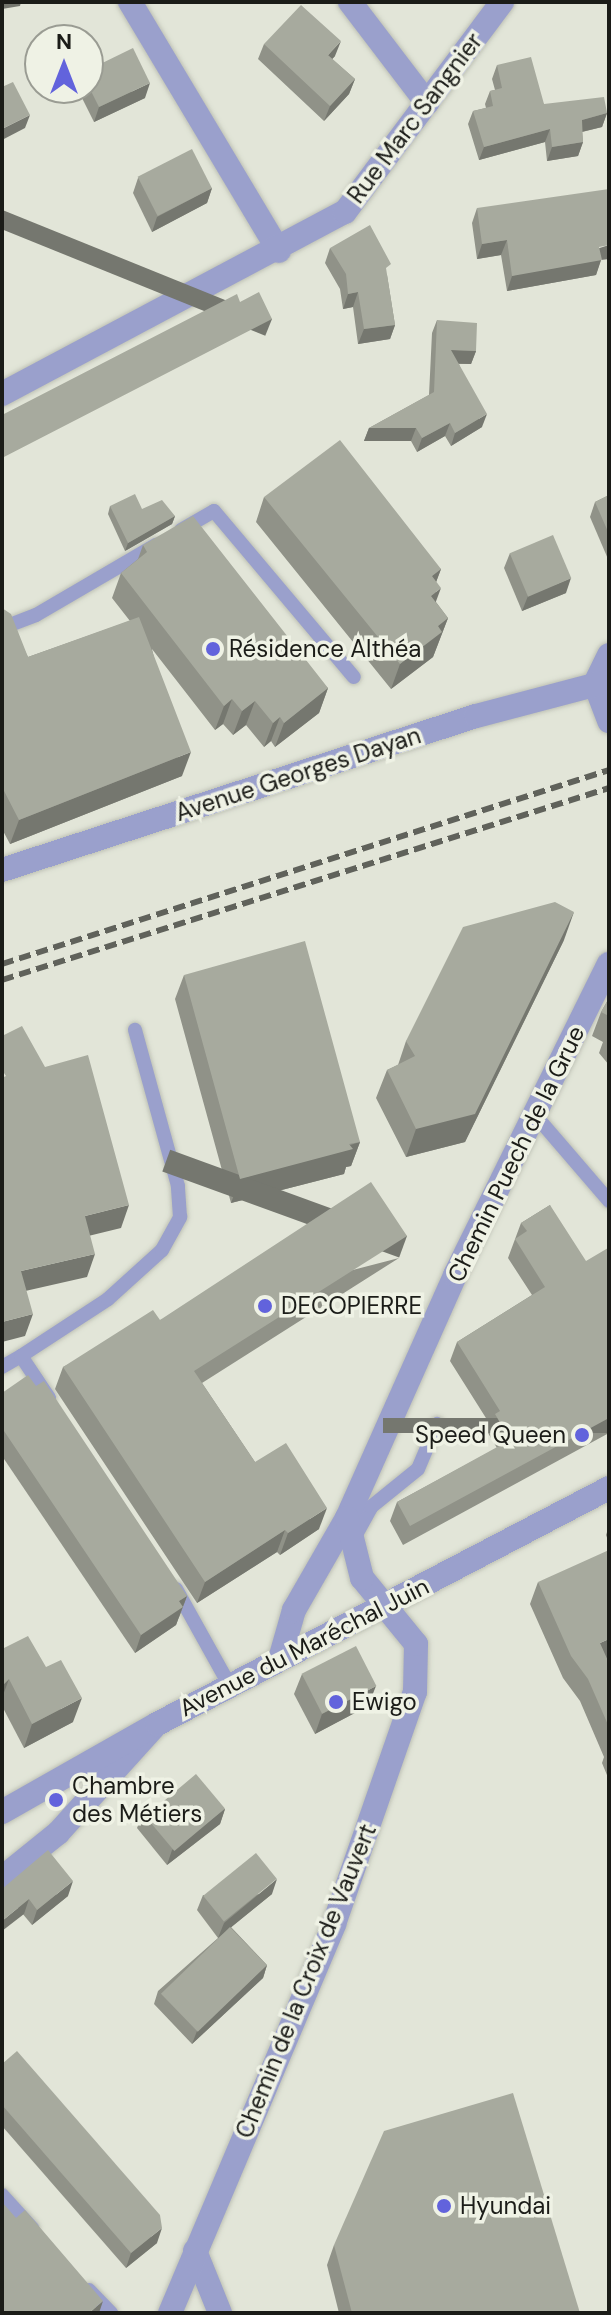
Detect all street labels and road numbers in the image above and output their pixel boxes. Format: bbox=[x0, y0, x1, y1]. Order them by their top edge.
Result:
street label: Rue Marc Sangnier bbox=[342, 27, 488, 209]
street label: Avenue Georges Dayan bbox=[172, 721, 424, 827]
street label: Chemin Puech de la Grue bbox=[441, 1021, 591, 1287]
street label: Avenue du Maréchal Juin bbox=[174, 1572, 434, 1722]
street label: Chemin de la Croix de Vauvert bbox=[230, 1820, 382, 2142]

